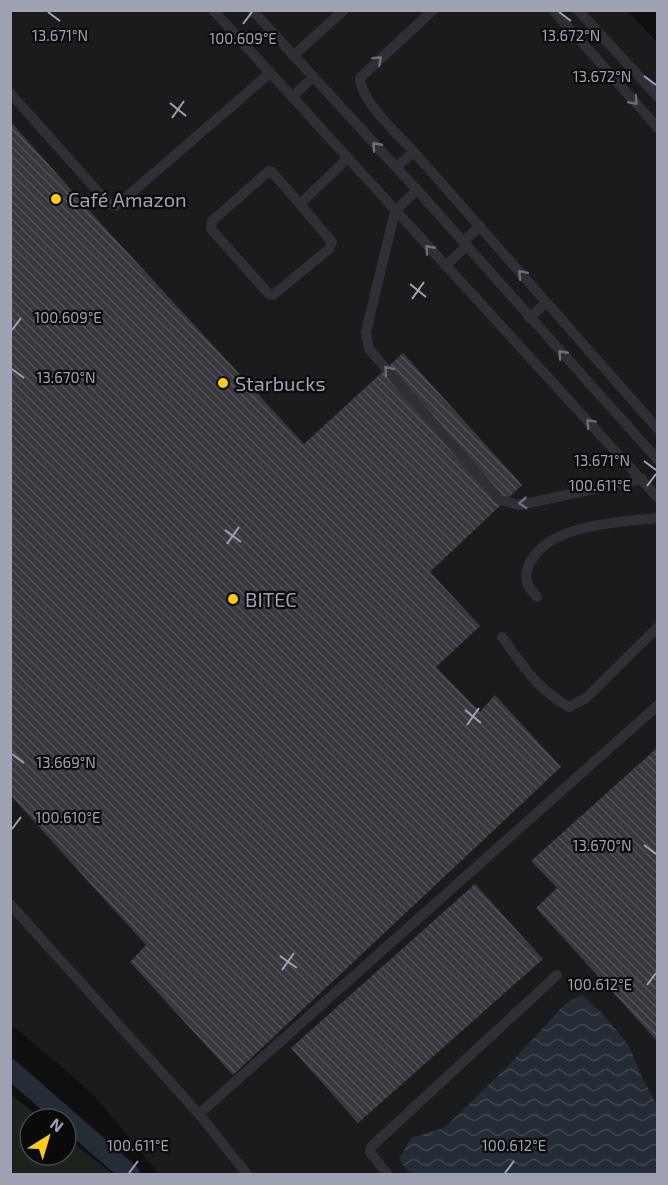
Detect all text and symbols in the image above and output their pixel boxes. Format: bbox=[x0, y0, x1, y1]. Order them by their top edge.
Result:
text: 13.671°N bbox=[32, 26, 88, 44]
text: 13.672°N bbox=[542, 26, 600, 44]
text: 100.609°E bbox=[209, 29, 277, 47]
one-way arrow bbox=[372, 56, 382, 67]
text: 13.672°N bbox=[573, 67, 631, 85]
one-way arrow bbox=[627, 94, 638, 105]
one-way arrow bbox=[372, 142, 383, 153]
place label: Café Amazon bbox=[68, 187, 187, 211]
marker: Café Amazon bbox=[49, 192, 63, 206]
one-way arrow bbox=[425, 245, 436, 256]
one-way arrow bbox=[518, 270, 529, 281]
text: 100.609°E bbox=[34, 308, 102, 326]
one-way arrow bbox=[558, 351, 569, 361]
one-way arrow bbox=[384, 366, 395, 377]
text: 13.670°N bbox=[36, 368, 96, 386]
place label: Starbucks bbox=[235, 371, 326, 395]
marker: Starbucks bbox=[216, 376, 230, 390]
one-way arrow bbox=[586, 420, 597, 430]
text: 13.671°N bbox=[574, 451, 630, 469]
text: 100.611°E bbox=[569, 476, 631, 494]
one-way arrow bbox=[518, 496, 527, 509]
place label: BITEC bbox=[245, 587, 297, 611]
marker: BITEC bbox=[226, 592, 240, 606]
text: 13.669°N bbox=[36, 753, 96, 771]
text: 100.610°E bbox=[36, 808, 100, 826]
text: 13.670°N bbox=[572, 836, 632, 854]
text: 100.612°E bbox=[568, 975, 632, 993]
north arrow bbox=[18, 1107, 78, 1167]
text: N bbox=[47, 1114, 68, 1136]
text: 100.611°E bbox=[107, 1136, 169, 1154]
text: 100.612°E bbox=[482, 1136, 546, 1154]

